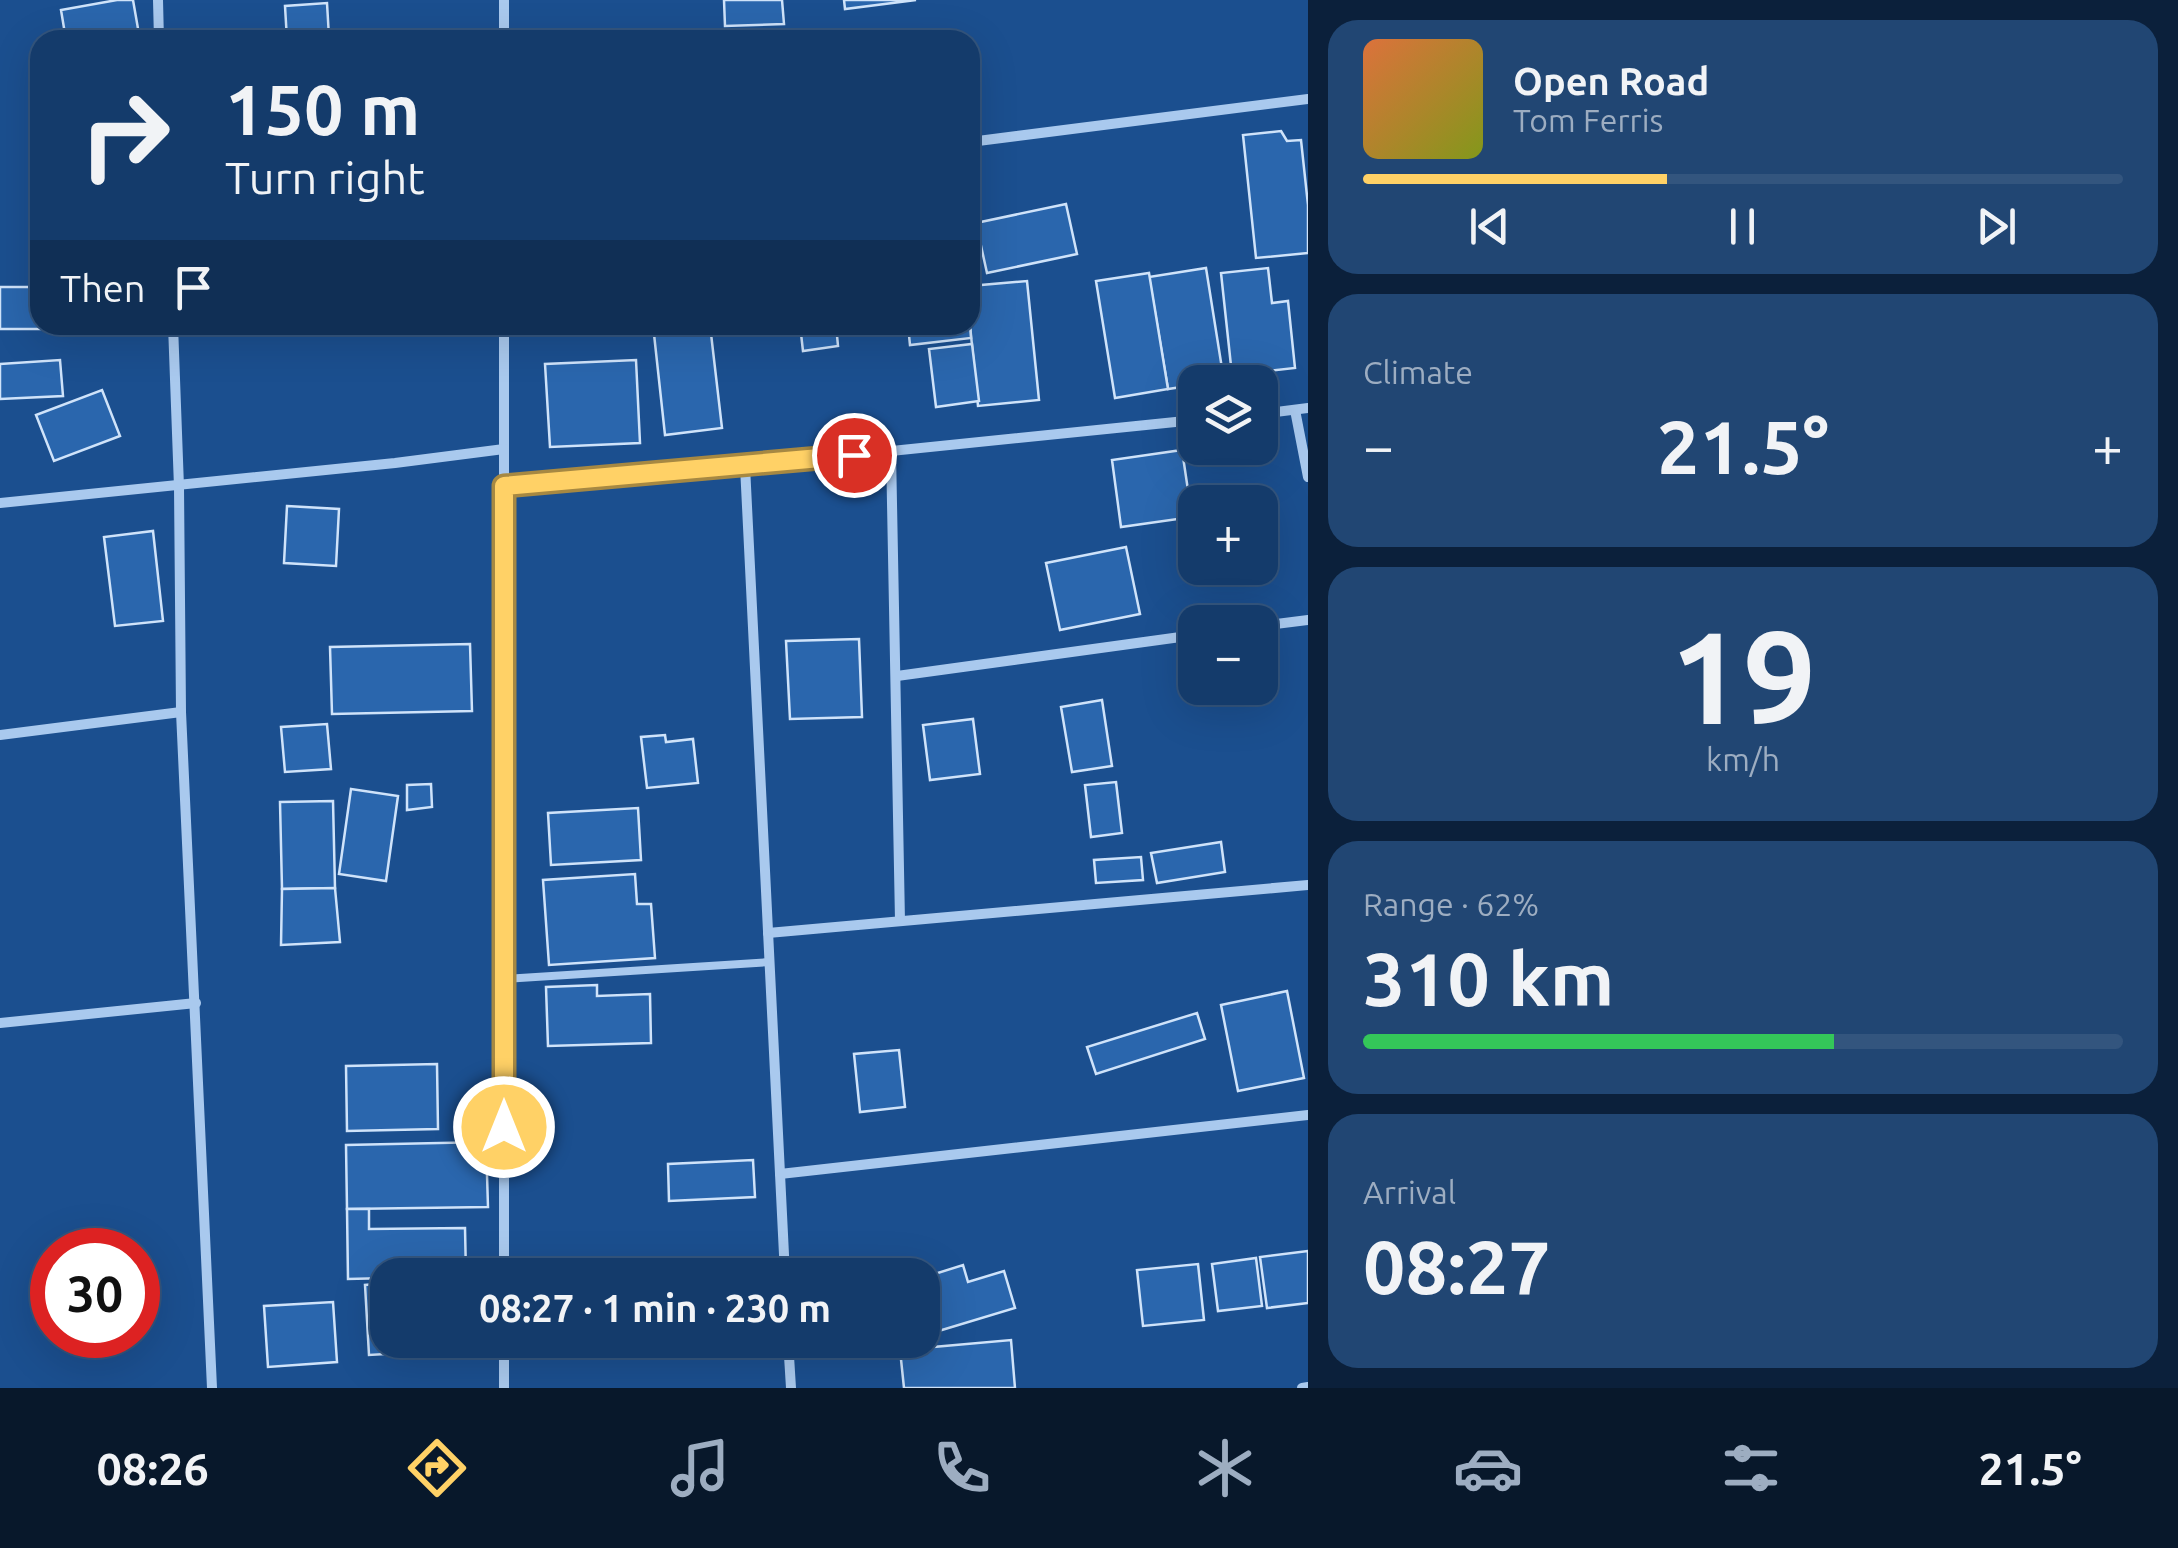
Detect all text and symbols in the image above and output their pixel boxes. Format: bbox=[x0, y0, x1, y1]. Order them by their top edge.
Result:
text: Open Road bbox=[1513, 60, 1709, 102]
icon: right bbox=[60, 70, 190, 200]
text: 150 m bbox=[225, 70, 420, 148]
text: Tom Ferris bbox=[1513, 102, 1663, 138]
text: Turn right bbox=[225, 152, 425, 203]
icon: previous bbox=[1462, 199, 1517, 254]
icon: pause bbox=[1715, 199, 1770, 254]
icon: next bbox=[1969, 199, 2024, 254]
icon: arrive bbox=[166, 260, 221, 315]
text: Then bbox=[60, 267, 146, 309]
text: Climate bbox=[1363, 354, 1473, 390]
map controls bbox=[1178, 365, 1278, 705]
button: layers bbox=[1178, 365, 1278, 465]
text: 21.5° bbox=[1657, 404, 1829, 488]
pin bbox=[812, 413, 897, 498]
text: − bbox=[1363, 415, 1394, 476]
text: + bbox=[2092, 415, 2123, 476]
icon: arrive bbox=[827, 428, 882, 483]
button: + bbox=[1178, 485, 1278, 585]
text: 19 bbox=[1670, 603, 1816, 749]
button: − bbox=[1178, 605, 1278, 705]
text: km/h bbox=[1706, 741, 1780, 777]
text: Range · 62% bbox=[1363, 886, 1539, 922]
text: 310 km bbox=[1363, 936, 1614, 1020]
position arrow bbox=[452, 1075, 556, 1179]
text: Arrival bbox=[1363, 1174, 1456, 1210]
text: 08:27 bbox=[1363, 1224, 1551, 1308]
speed limit sign: 30 bbox=[30, 1228, 160, 1358]
text: 08:27 · 1 min · 230 m bbox=[479, 1287, 831, 1329]
icon: directions bbox=[402, 1433, 472, 1503]
icon: music bbox=[665, 1433, 735, 1503]
icon: phone bbox=[927, 1433, 997, 1503]
icon: climate bbox=[1190, 1433, 1260, 1503]
icon: car bbox=[1453, 1433, 1523, 1503]
icon: filters bbox=[1716, 1433, 1786, 1503]
text: 08:26 bbox=[96, 1443, 209, 1494]
text: 21.5° bbox=[1978, 1443, 2082, 1494]

